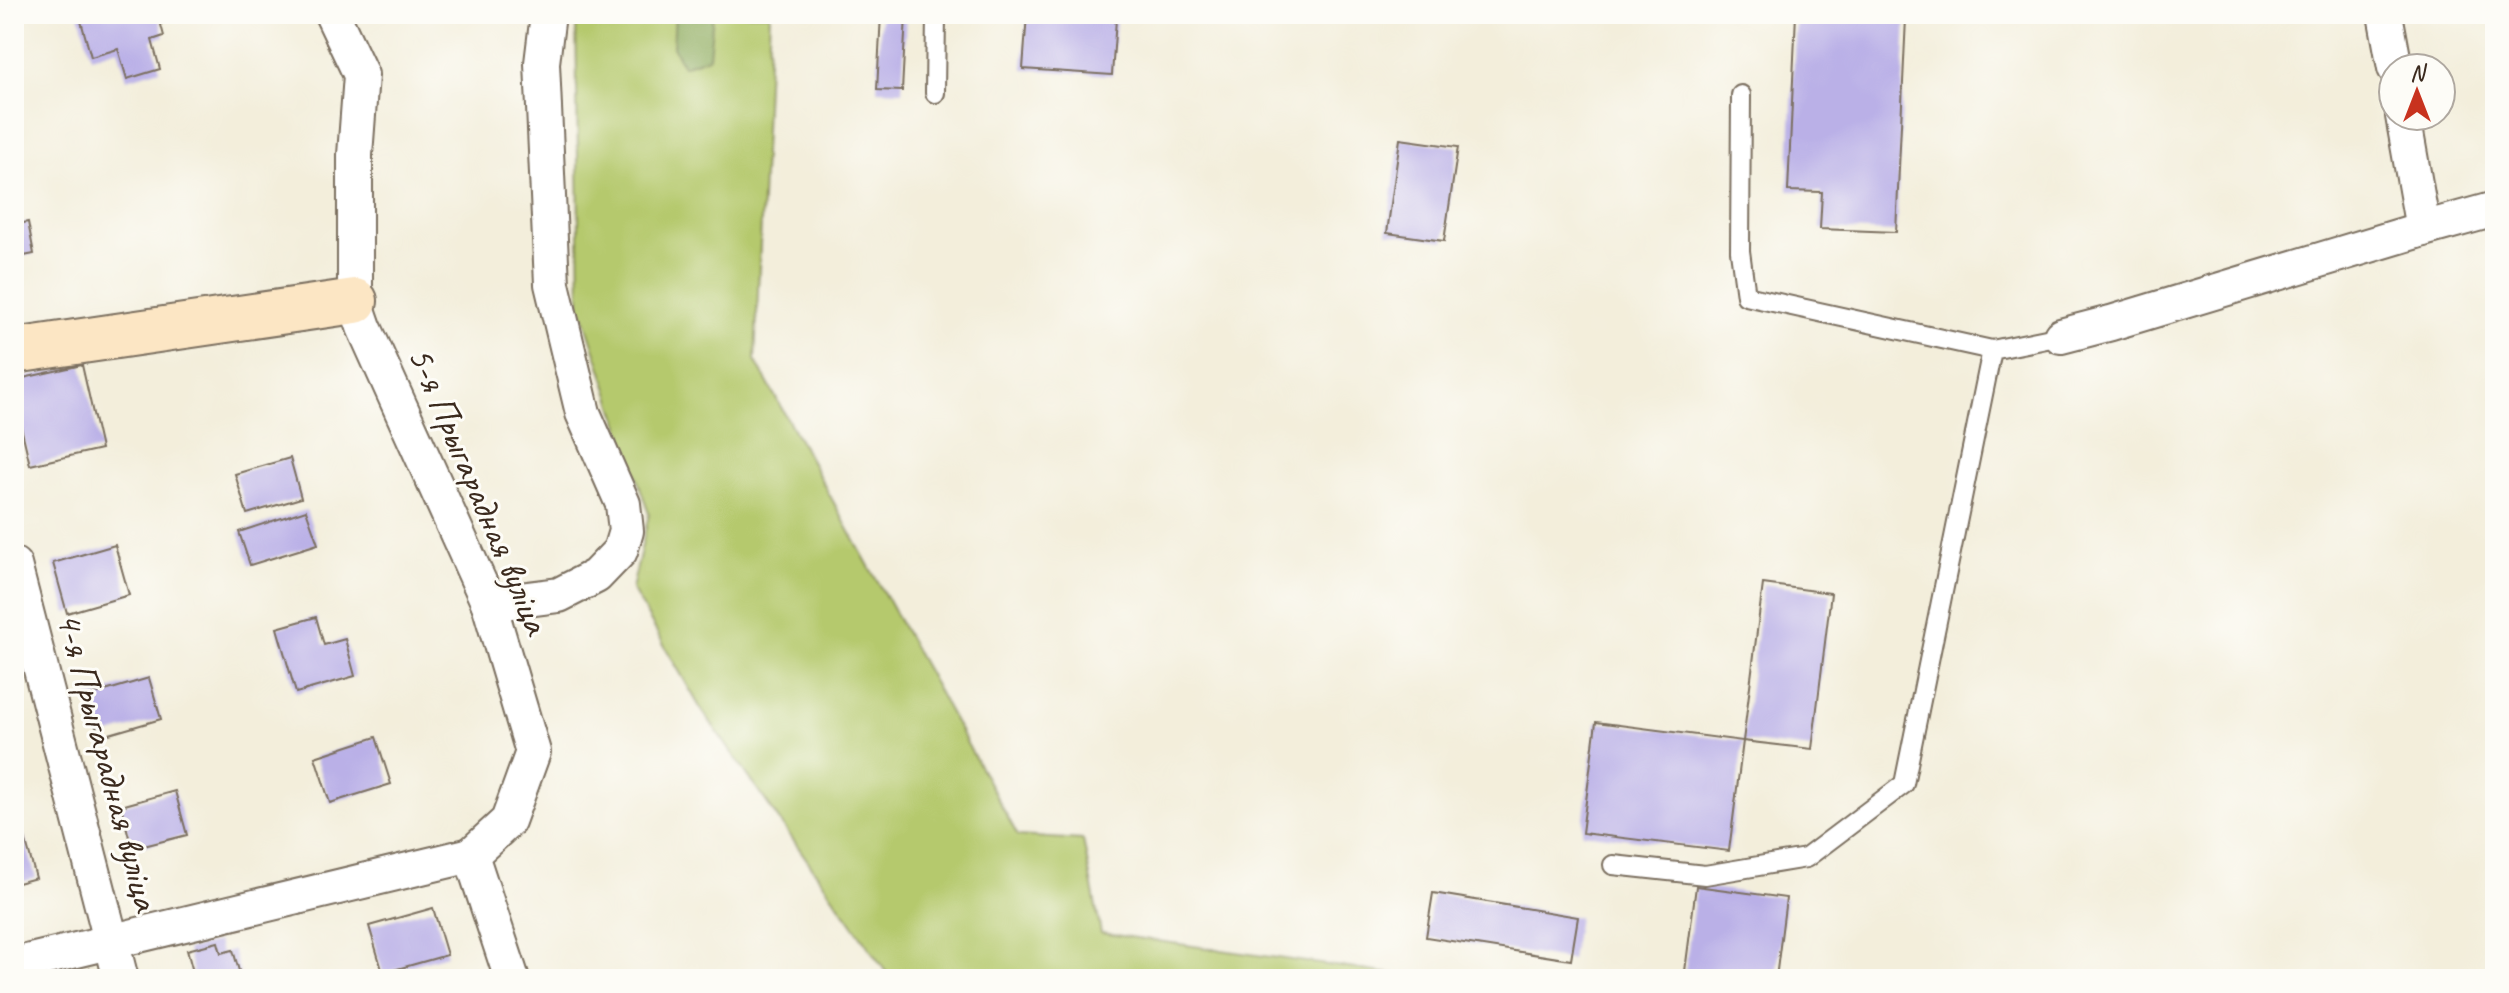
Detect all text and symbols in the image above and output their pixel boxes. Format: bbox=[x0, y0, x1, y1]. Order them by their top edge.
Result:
north arrow bbox=[2377, 52, 2457, 132]
text: N bbox=[2410, 59, 2427, 87]
street label: 5-я Прыгарадная вуліца bbox=[397, 339, 562, 643]
street label: 4-я Прыгарадная вуліца bbox=[46, 606, 171, 918]

